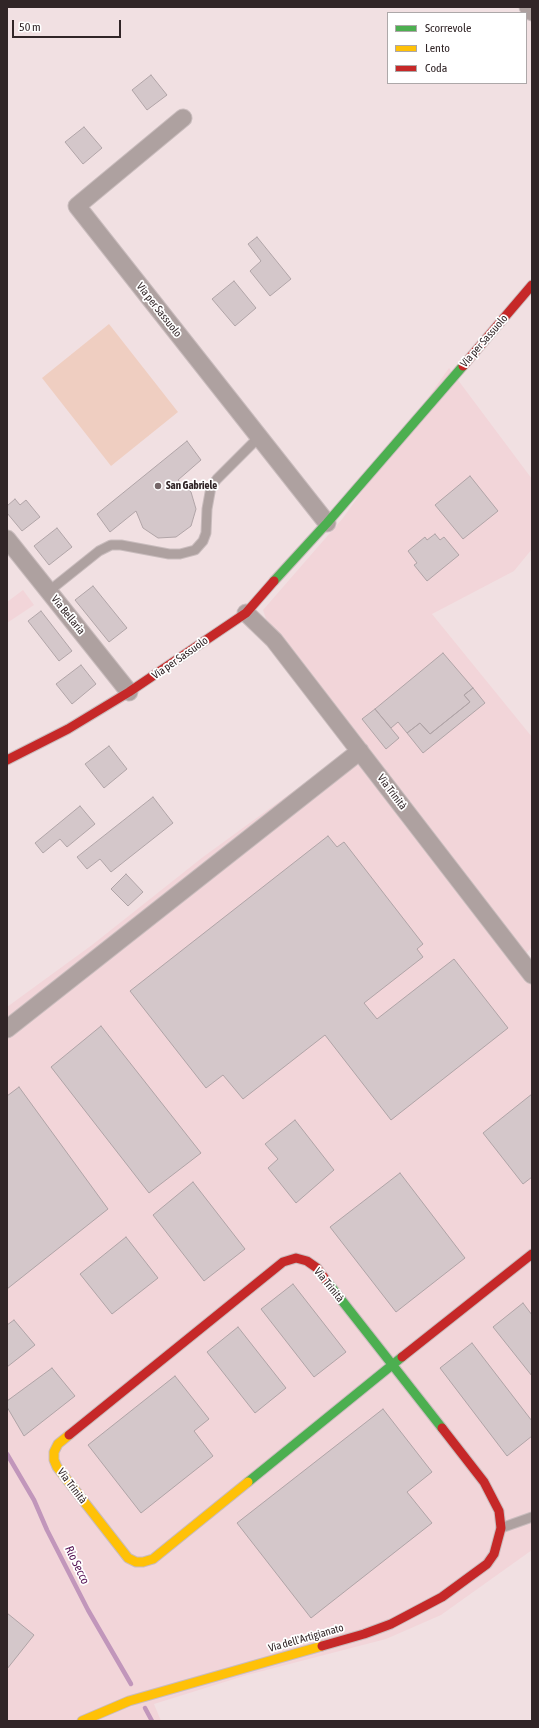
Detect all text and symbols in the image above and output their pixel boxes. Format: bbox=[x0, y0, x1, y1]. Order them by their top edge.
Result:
scale bar bbox=[14, 12, 123, 38]
legend bbox=[387, 12, 527, 84]
text: 50 m bbox=[19, 20, 41, 34]
text: Scorrevole bbox=[425, 21, 472, 35]
text: Lento bbox=[425, 41, 450, 55]
text: Coda bbox=[425, 61, 447, 75]
street label: Via per Sassuolo bbox=[134, 280, 184, 340]
street label: Via per Sassuolo bbox=[458, 312, 510, 370]
place label: San Gabriele bbox=[166, 479, 217, 493]
marker: San Gabriele bbox=[153, 481, 163, 491]
street label: Via Bellaria bbox=[48, 593, 88, 637]
street label: Via per Sassuolo bbox=[149, 634, 211, 682]
street label: Via Trinità bbox=[375, 772, 409, 812]
street label: Via Trinità bbox=[311, 1265, 347, 1305]
street label: Via Trinità bbox=[55, 1466, 89, 1506]
water label: Rio Secco bbox=[62, 1544, 92, 1586]
street label: Via dell'Artigianato bbox=[267, 1621, 345, 1655]

